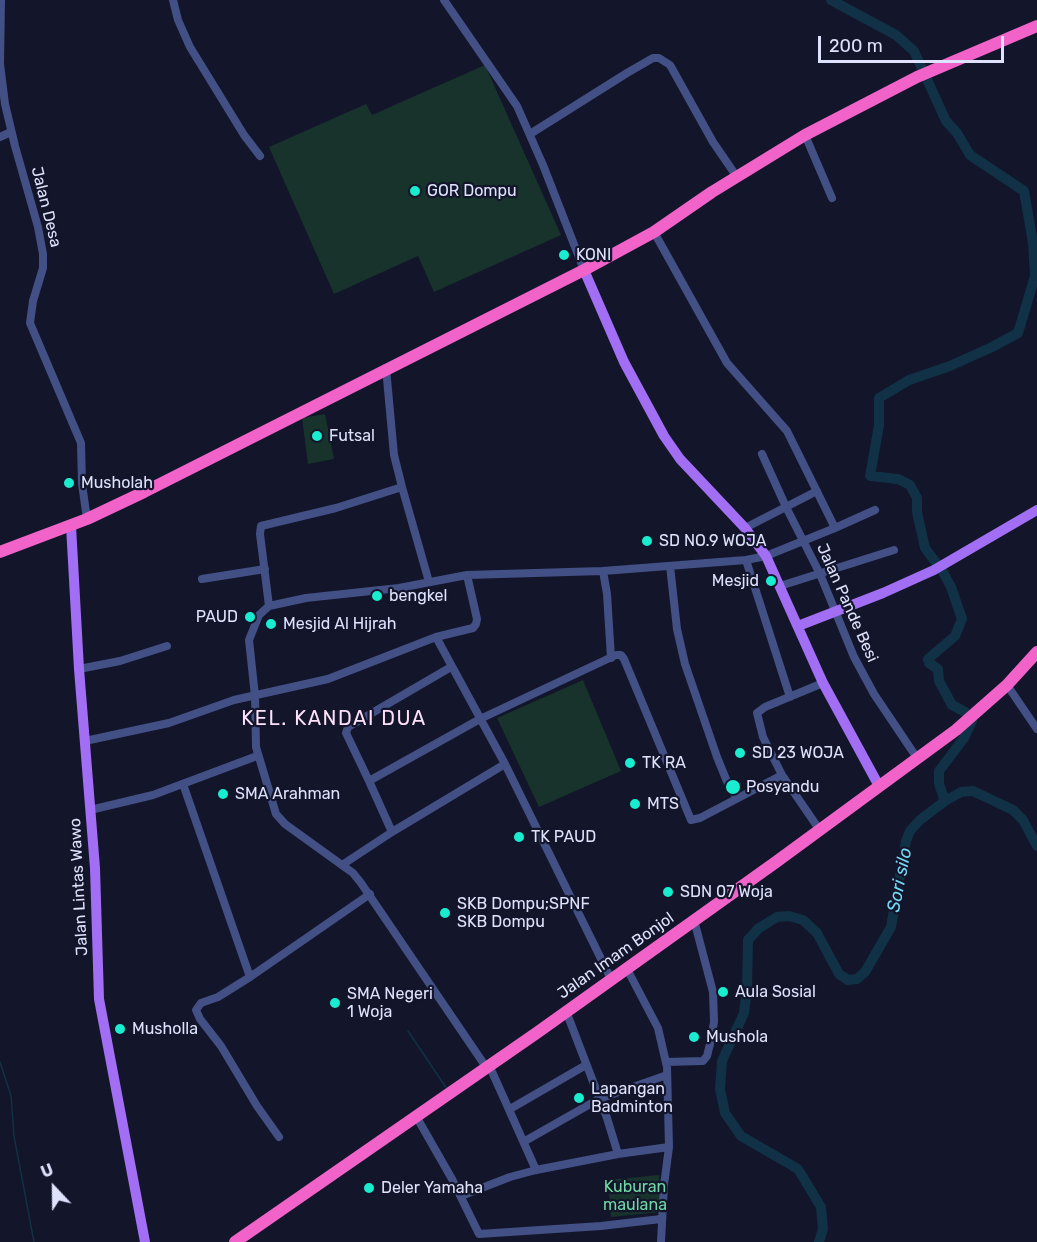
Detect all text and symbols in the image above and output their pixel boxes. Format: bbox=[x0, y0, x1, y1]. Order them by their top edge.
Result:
scale bar bbox=[821, 24, 1007, 62]
text: 200 m bbox=[829, 35, 883, 57]
street label: Jalan Desa bbox=[27, 165, 65, 249]
place label: GOR Dompu bbox=[427, 181, 517, 201]
marker: GOR Dompu bbox=[408, 184, 422, 198]
place label: KONI bbox=[576, 245, 611, 265]
marker: KONI bbox=[557, 248, 571, 262]
place label: Futsal bbox=[329, 426, 375, 446]
marker: Futsal bbox=[310, 429, 324, 443]
place label: Musholah bbox=[81, 473, 153, 493]
marker: Musholah bbox=[62, 476, 76, 490]
place label: SD NO.9 WOJA bbox=[659, 531, 766, 551]
marker: SD NO.9 WOJA bbox=[640, 534, 654, 548]
street label: Jalan Pande Besi bbox=[812, 541, 882, 665]
place label: Mesjid bbox=[712, 571, 759, 591]
marker: Mesjid bbox=[764, 574, 778, 588]
place label: bengkel bbox=[389, 586, 447, 606]
marker: bengkel bbox=[370, 589, 384, 603]
place label: PAUD bbox=[196, 607, 238, 627]
marker: PAUD bbox=[243, 610, 257, 624]
place label: Mesjid Al Hijrah bbox=[283, 614, 397, 634]
marker: Mesjid Al Hijrah bbox=[264, 617, 278, 631]
district label: KEL. KANDAI DUA bbox=[241, 707, 427, 731]
place label: SD 23 WOJA bbox=[752, 743, 844, 763]
marker: SD 23 WOJA bbox=[733, 746, 747, 760]
place label: TK RA bbox=[642, 753, 686, 773]
marker: TK RA bbox=[623, 756, 637, 770]
place label: Posyandu bbox=[746, 777, 819, 797]
marker: Posyandu bbox=[724, 778, 742, 796]
place label: SMA Arahman bbox=[235, 784, 340, 804]
marker: SMA Arahman bbox=[216, 787, 230, 801]
place label: MTS bbox=[647, 794, 679, 814]
marker: MTS bbox=[628, 797, 642, 811]
street label: Jalan Lintas Wawo bbox=[66, 818, 92, 956]
place label: TK PAUD bbox=[531, 827, 596, 847]
marker: TK PAUD bbox=[512, 830, 526, 844]
water label: Sori silo bbox=[883, 846, 917, 914]
place label: SDN 07 Woja bbox=[680, 882, 773, 902]
marker: SDN 07 Woja bbox=[661, 885, 675, 899]
place label: SKB Dompu;SPNF SKB Dompu bbox=[457, 894, 590, 932]
marker: SKB Dompu;SPNF SKB Dompu bbox=[438, 906, 452, 920]
street label: Jalan Imam Bonjol bbox=[554, 909, 678, 1003]
place label: Aula Sosial bbox=[735, 982, 816, 1002]
place label: SMA Negeri 1 Woja bbox=[347, 984, 433, 1022]
marker: Aula Sosial bbox=[716, 985, 730, 999]
marker: SMA Negeri 1 Woja bbox=[328, 996, 342, 1010]
place label: Musholla bbox=[132, 1019, 198, 1039]
marker: Musholla bbox=[113, 1022, 127, 1036]
place label: Mushola bbox=[706, 1027, 768, 1047]
marker: Mushola bbox=[687, 1030, 701, 1044]
place label: Lapangan Badminton bbox=[591, 1079, 673, 1117]
marker: Lapangan Badminton bbox=[572, 1091, 586, 1105]
north arrow bbox=[24, 1158, 84, 1218]
text: U bbox=[38, 1160, 56, 1182]
park label: Kuburan maulana bbox=[603, 1177, 667, 1215]
place label: Deler Yamaha bbox=[381, 1178, 483, 1198]
marker: Deler Yamaha bbox=[362, 1181, 376, 1195]

